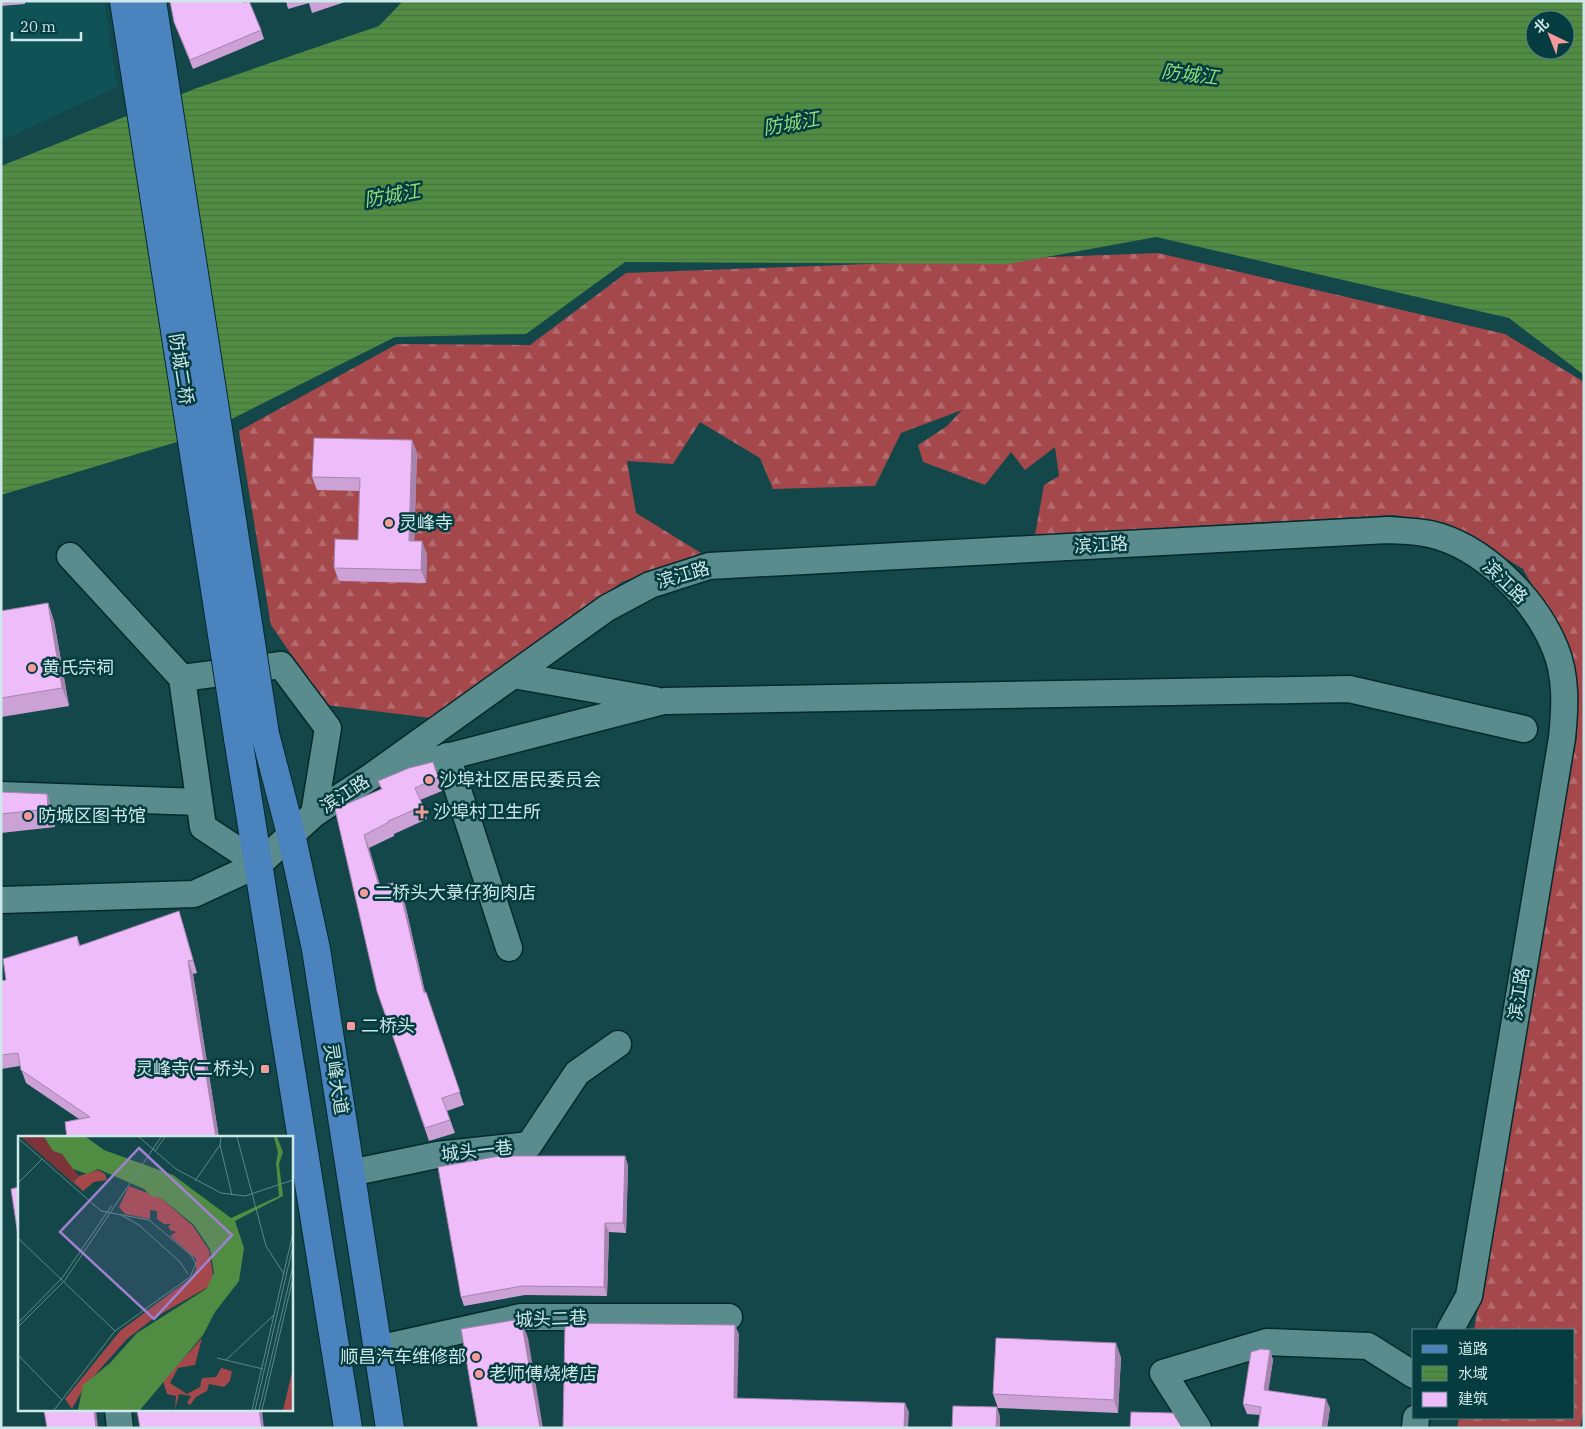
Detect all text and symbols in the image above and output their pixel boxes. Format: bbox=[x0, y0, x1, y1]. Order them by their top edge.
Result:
scale bar bbox=[12, 10, 81, 42]
north arrow bbox=[1525, 10, 1575, 60]
text: 北 bbox=[1530, 14, 1552, 37]
text: 20 m bbox=[20, 17, 56, 36]
water label: 防城江 bbox=[1160, 59, 1222, 90]
water label: 防城江 bbox=[761, 106, 823, 140]
water label: 防城江 bbox=[362, 178, 424, 212]
street label: 防城二桥 bbox=[165, 332, 198, 406]
place label: 灵峰寺 bbox=[399, 511, 453, 534]
marker: 灵峰寺 bbox=[383, 517, 395, 529]
street label: 滨江路 bbox=[1073, 532, 1129, 557]
street label: 滨江路 bbox=[1478, 555, 1533, 609]
street label: 滨江路 bbox=[654, 556, 712, 593]
place label: 黄氏宗祠 bbox=[42, 656, 114, 679]
marker: 黄氏宗祠 bbox=[26, 662, 38, 674]
place label: 沙埠社区居民委员会 bbox=[439, 768, 601, 791]
street label: 滨江路 bbox=[316, 769, 374, 818]
marker: 沙埠社区居民委员会 bbox=[423, 774, 435, 786]
place label: 沙埠村卫生所 bbox=[433, 800, 541, 823]
place label: 防城区图书馆 bbox=[38, 804, 146, 827]
marker: 沙埠村卫生所 bbox=[415, 805, 429, 819]
marker: 防城区图书馆 bbox=[22, 810, 34, 822]
place label: 二桥头大菉仔狗肉店 bbox=[374, 881, 536, 904]
marker: 二桥头大菉仔狗肉店 bbox=[358, 887, 370, 899]
street label: 滨江路 bbox=[1503, 965, 1534, 1022]
place label: 二桥头 bbox=[361, 1014, 415, 1037]
marker: 二桥头 bbox=[345, 1020, 357, 1032]
street label: 灵峰大道 bbox=[320, 1042, 353, 1116]
place label: 灵峰寺(二桥头) bbox=[135, 1057, 255, 1080]
marker: 灵峰寺(二桥头) bbox=[259, 1063, 271, 1075]
street label: 城头一巷 bbox=[440, 1135, 514, 1166]
inset map bbox=[18, 1136, 292, 1412]
street label: 城头二巷 bbox=[515, 1306, 587, 1331]
legend bbox=[1412, 1329, 1575, 1419]
text: 道路 bbox=[1458, 1339, 1488, 1358]
place label: 顺昌汽车维修部 bbox=[340, 1345, 466, 1368]
marker: 顺昌汽车维修部 bbox=[470, 1351, 482, 1363]
place label: 老师傅烧烤店 bbox=[489, 1362, 597, 1385]
text: 水域 bbox=[1458, 1364, 1488, 1383]
marker: 老师傅烧烤店 bbox=[473, 1368, 485, 1380]
text: 建筑 bbox=[1458, 1389, 1488, 1408]

